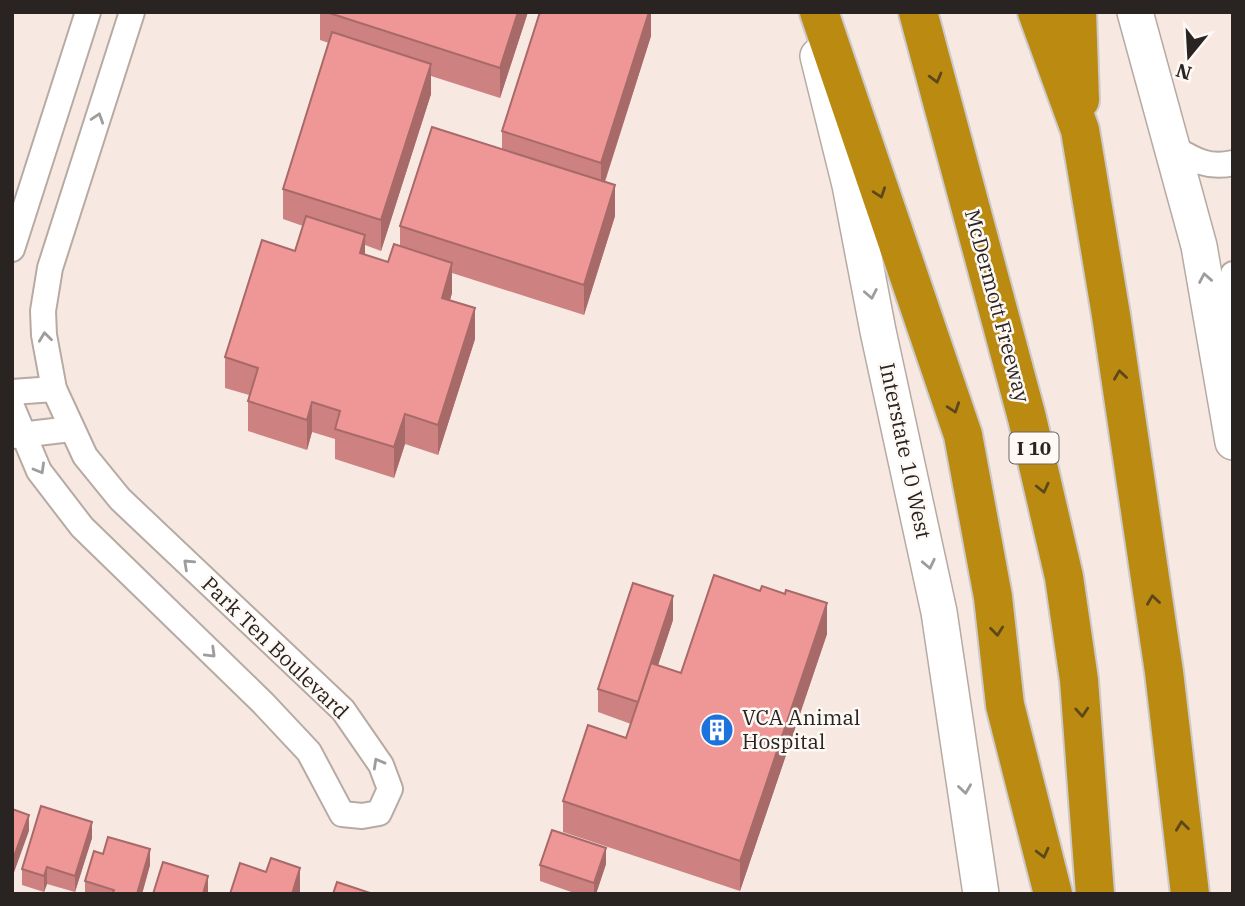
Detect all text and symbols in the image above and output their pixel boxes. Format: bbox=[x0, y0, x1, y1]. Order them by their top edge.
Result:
north arrow bbox=[1154, 21, 1224, 91]
text: N bbox=[1173, 58, 1195, 86]
one-way arrow bbox=[928, 72, 942, 84]
one-way arrow bbox=[90, 112, 104, 125]
one-way arrow bbox=[872, 186, 886, 198]
street label: McDermott Freeway bbox=[959, 206, 1037, 406]
one-way arrow bbox=[1198, 272, 1213, 284]
one-way arrow bbox=[863, 288, 878, 300]
one-way arrow bbox=[37, 331, 52, 343]
street label: Interstate 10 West bbox=[874, 360, 938, 541]
one-way arrow bbox=[1113, 369, 1128, 381]
one-way arrow bbox=[946, 401, 960, 414]
road number: I 10 bbox=[1010, 432, 1058, 463]
one-way arrow bbox=[32, 462, 45, 475]
one-way arrow bbox=[1035, 482, 1049, 494]
one-way arrow bbox=[921, 558, 936, 570]
one-way arrow bbox=[184, 560, 197, 572]
street label: Park Ten Boulevard bbox=[196, 570, 355, 725]
one-way arrow bbox=[1146, 594, 1161, 606]
one-way arrow bbox=[989, 625, 1004, 637]
one-way arrow bbox=[203, 644, 216, 657]
place label: VCA Animal Hospital bbox=[742, 703, 860, 755]
one-way arrow bbox=[1074, 706, 1089, 717]
building icon: VCA Animal Hospital bbox=[698, 711, 736, 749]
one-way arrow bbox=[373, 758, 386, 771]
one-way arrow bbox=[957, 783, 972, 794]
one-way arrow bbox=[1175, 820, 1190, 832]
one-way arrow bbox=[1035, 847, 1049, 859]

